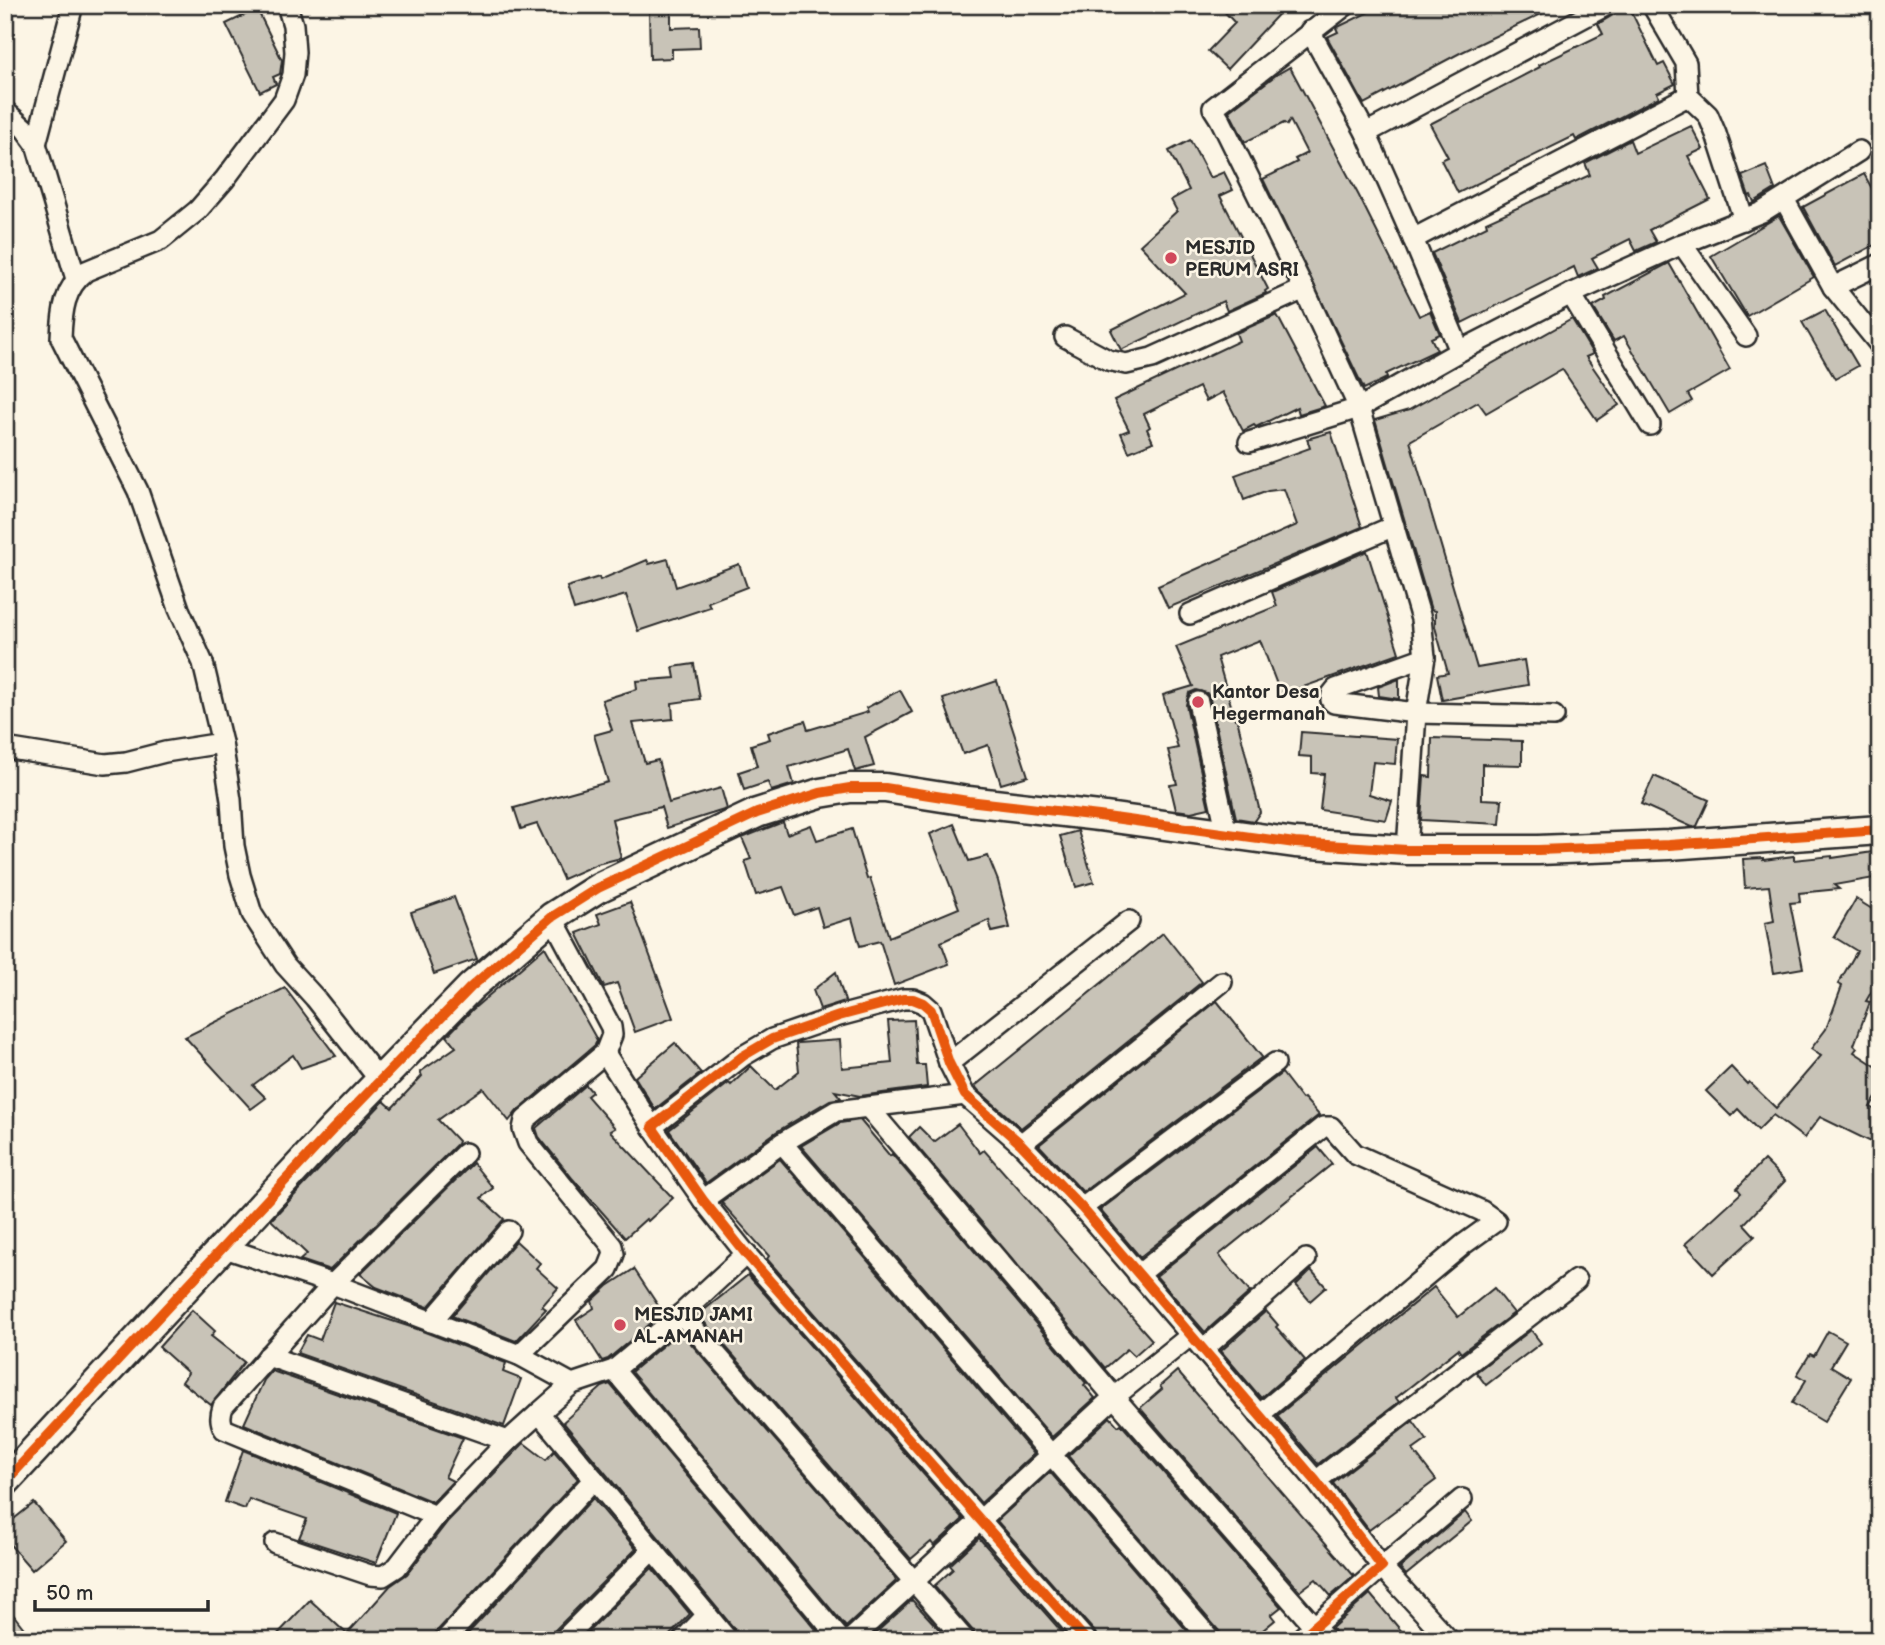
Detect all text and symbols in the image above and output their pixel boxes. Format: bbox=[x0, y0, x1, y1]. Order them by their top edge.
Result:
place label: MESJID PERUM ASRI bbox=[1185, 237, 1299, 282]
marker: MESJID PERUM ASRI bbox=[1163, 250, 1179, 266]
place label: Kantor Desa Hegermanah bbox=[1212, 681, 1325, 726]
marker: Kantor Desa Hegermanah bbox=[1190, 694, 1206, 710]
place label: MESJID JAMI AL-AMANAH bbox=[633, 1304, 753, 1349]
marker: MESJID JAMI AL-AMANAH bbox=[612, 1317, 628, 1333]
scale bar bbox=[35, 1568, 208, 1612]
text: 50 m bbox=[46, 1581, 93, 1606]

